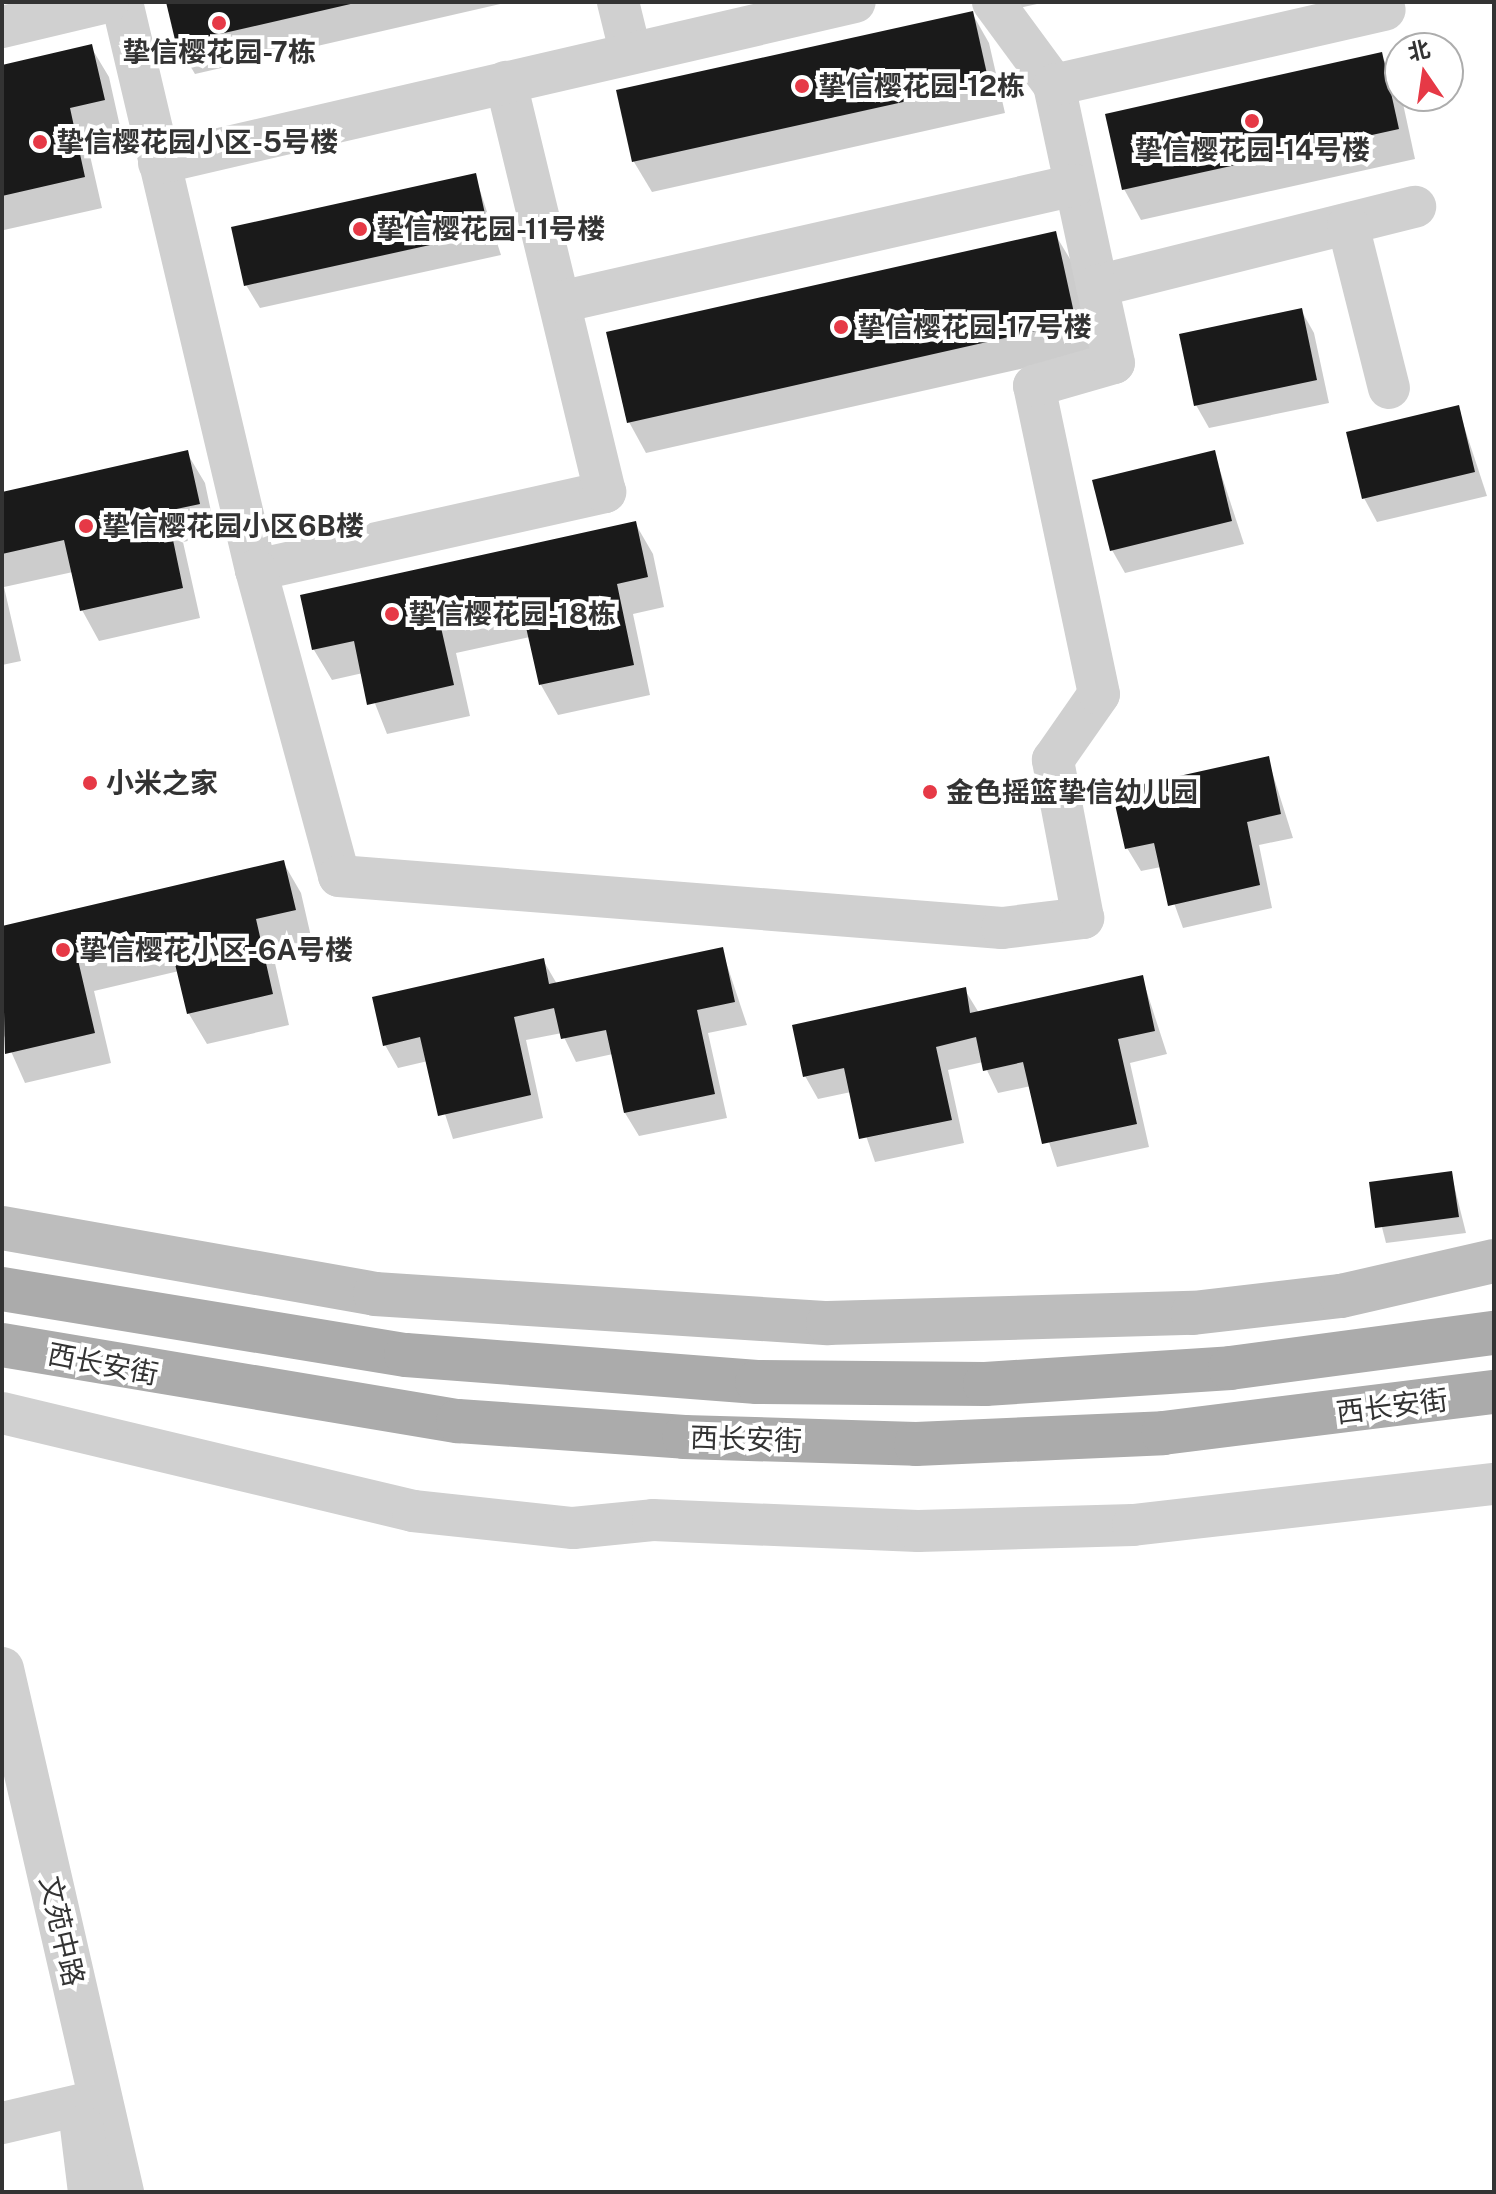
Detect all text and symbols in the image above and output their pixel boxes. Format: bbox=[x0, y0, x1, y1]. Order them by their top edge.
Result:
marker: 挚信樱花园-7栋 bbox=[210, 14, 228, 32]
north arrow bbox=[1384, 32, 1464, 112]
place label: 挚信樱花园-7栋 bbox=[122, 35, 316, 69]
text: 北 bbox=[1405, 35, 1433, 66]
place label: 挚信樱花园-12栋 bbox=[818, 69, 1025, 103]
marker: 挚信樱花园-12栋 bbox=[793, 77, 811, 95]
marker: 挚信樱花园-14号楼 bbox=[1243, 112, 1261, 130]
place label: 挚信樱花园小区-5号楼 bbox=[56, 125, 338, 159]
marker: 挚信樱花园小区-5号楼 bbox=[31, 133, 49, 151]
place label: 挚信樱花园-14号楼 bbox=[1134, 133, 1370, 167]
place label: 挚信樱花园-11号楼 bbox=[376, 212, 605, 246]
marker: 挚信樱花园-11号楼 bbox=[351, 220, 369, 238]
place label: 挚信樱花园-17号楼 bbox=[857, 310, 1092, 344]
marker: 挚信樱花园-17号楼 bbox=[832, 318, 850, 336]
place label: 挚信樱花园小区6B楼 bbox=[102, 509, 364, 543]
marker: 挚信樱花园小区6B楼 bbox=[77, 517, 95, 535]
place label: 挚信樱花园-18栋 bbox=[408, 597, 616, 631]
marker: 挚信樱花园-18栋 bbox=[383, 605, 401, 623]
place label: 小米之家 bbox=[106, 766, 218, 800]
marker: 小米之家 bbox=[81, 774, 99, 792]
place label: 金色摇篮挚信幼儿园 bbox=[946, 775, 1198, 809]
marker: 金色摇篮挚信幼儿园 bbox=[921, 783, 939, 801]
place label: 挚信樱花小区-6A号楼 bbox=[79, 933, 353, 967]
marker: 挚信樱花小区-6A号楼 bbox=[54, 941, 72, 959]
street label: 西长安街 bbox=[45, 1337, 161, 1391]
street label: 西长安街 bbox=[1334, 1383, 1450, 1429]
street label: 西长安街 bbox=[689, 1420, 803, 1458]
street label: 文苑中路 bbox=[33, 1873, 91, 1989]

